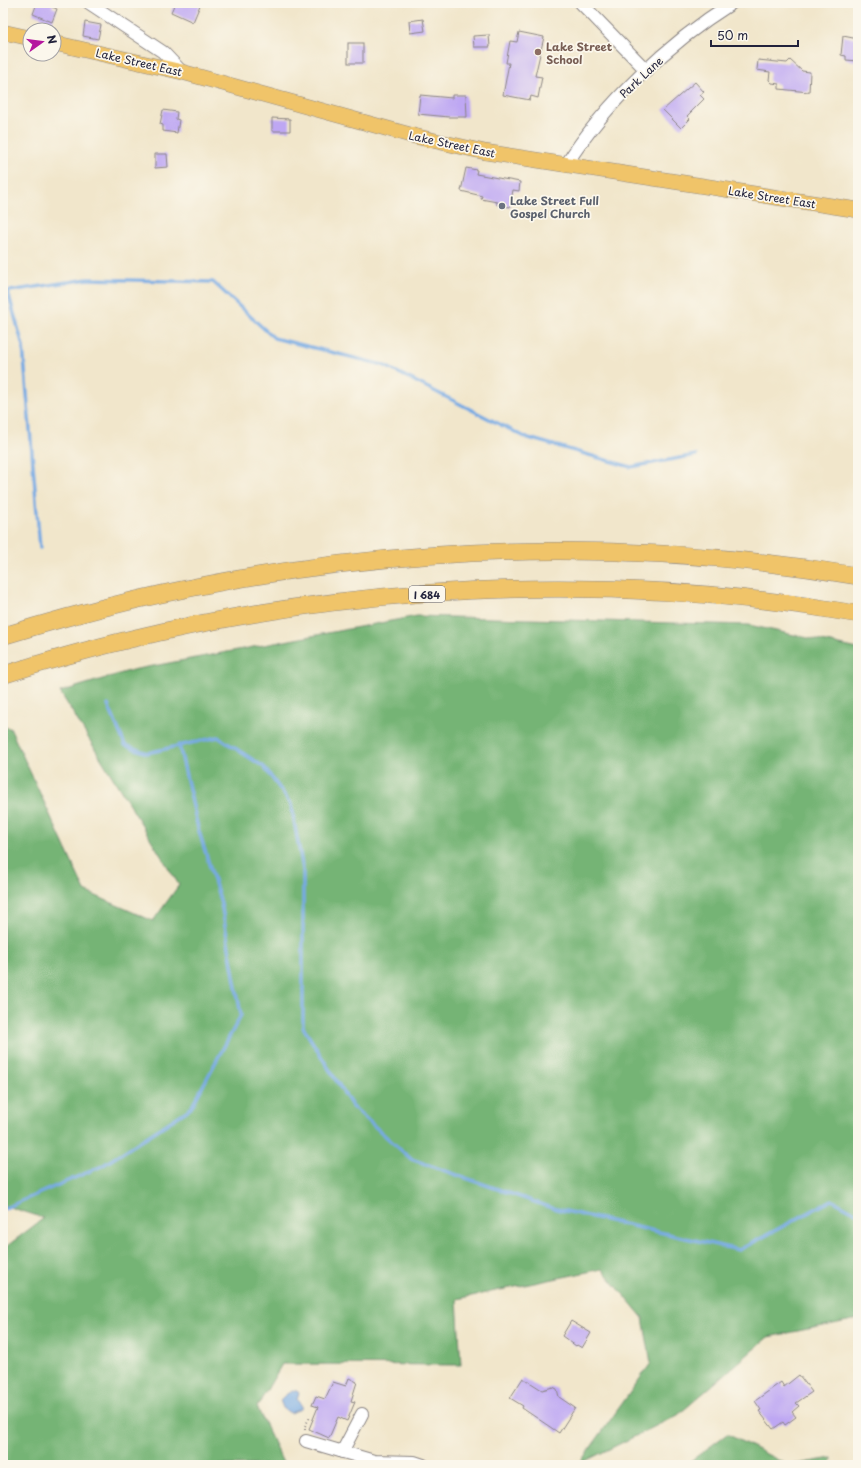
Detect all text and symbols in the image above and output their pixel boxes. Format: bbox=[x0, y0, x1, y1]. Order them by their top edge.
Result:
north arrow bbox=[22, 22, 62, 62]
scale bar bbox=[711, 22, 798, 48]
text: 50 m bbox=[717, 26, 748, 44]
text: N bbox=[43, 33, 62, 46]
place label: Lake Street School bbox=[546, 38, 613, 68]
street label: Lake Street East bbox=[94, 44, 184, 80]
marker: Lake Street School bbox=[533, 47, 543, 57]
street label: Park Lane bbox=[615, 52, 667, 102]
street label: Lake Street East bbox=[407, 127, 497, 162]
street label: Lake Street East bbox=[727, 182, 817, 212]
place label: Lake Street Full Gospel Church bbox=[510, 192, 599, 222]
marker: Lake Street Full Gospel Church bbox=[497, 201, 507, 211]
road number: I 684 bbox=[409, 586, 445, 602]

